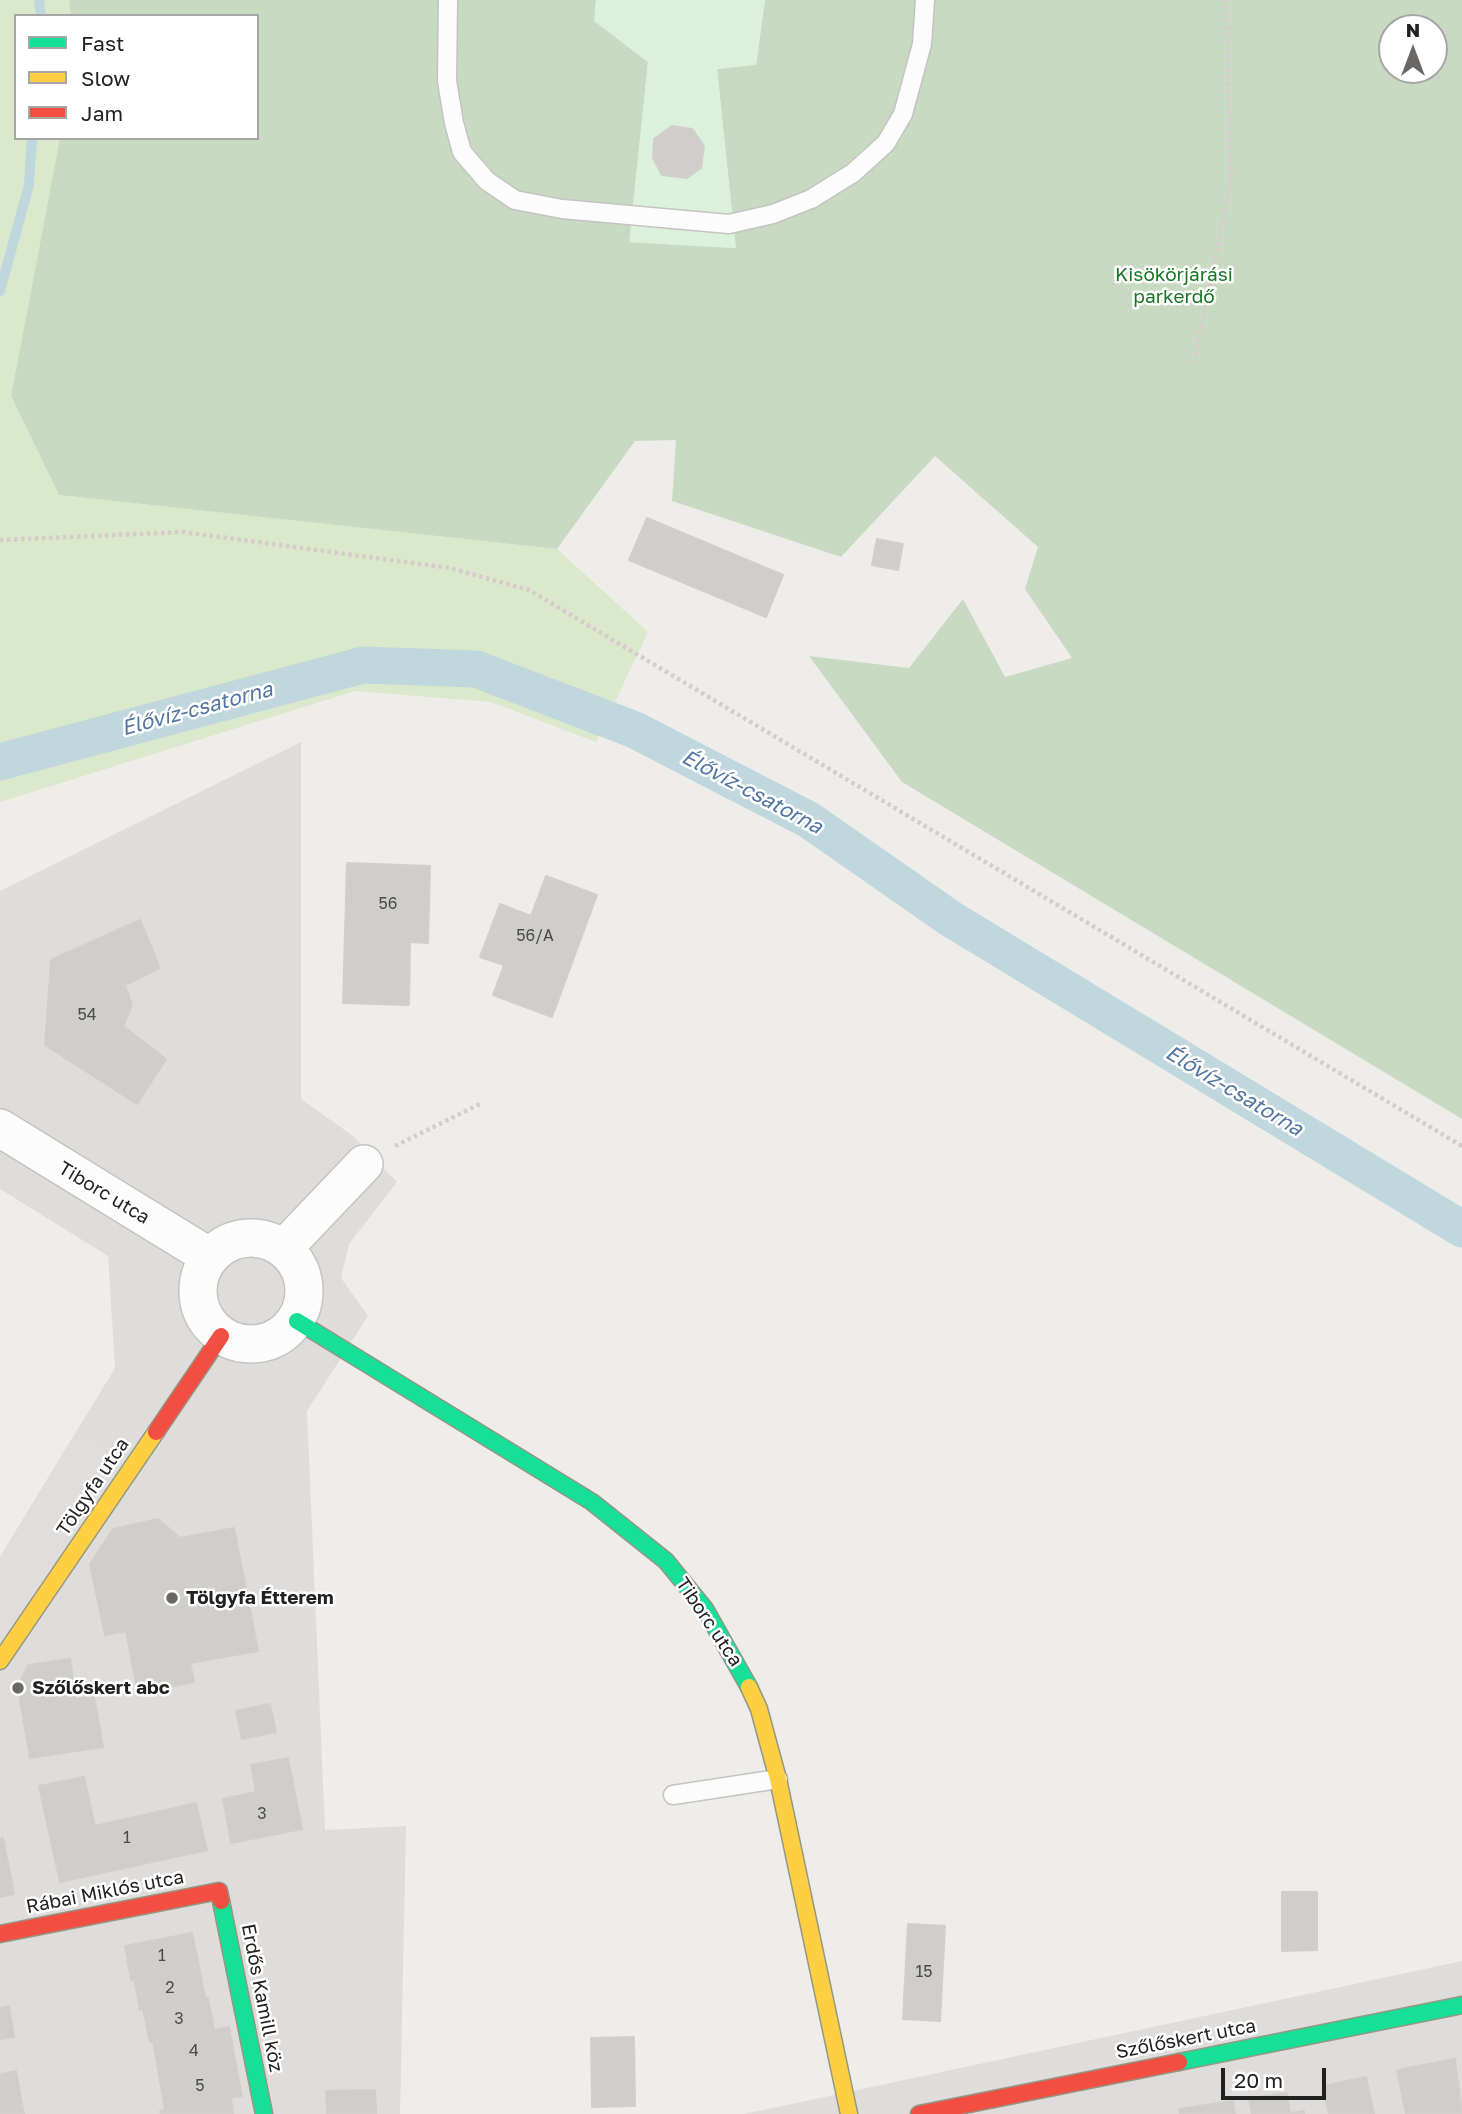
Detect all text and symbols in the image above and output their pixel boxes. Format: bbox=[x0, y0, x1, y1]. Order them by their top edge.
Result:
legend bbox=[14, 14, 259, 140]
north arrow bbox=[1378, 14, 1448, 84]
text: N bbox=[1406, 18, 1420, 41]
text: Fast bbox=[81, 30, 124, 56]
text: Slow bbox=[81, 65, 130, 91]
text: Jam bbox=[81, 100, 123, 126]
park label: Kisökörjárási parkerdő bbox=[1115, 264, 1233, 308]
water label: Élővíz-csatorna bbox=[119, 677, 275, 741]
water label: Élővíz-csatorna bbox=[677, 744, 827, 840]
house number: 56 bbox=[379, 894, 397, 914]
house number: 56/A bbox=[516, 926, 554, 946]
house number: 54 bbox=[77, 1005, 97, 1025]
water label: Élővíz-csatorna bbox=[1161, 1040, 1307, 1142]
street label: Tiborc utca bbox=[54, 1157, 154, 1229]
street label: Tölgyfa utca bbox=[52, 1434, 134, 1540]
street label: Tiborc utca bbox=[671, 1573, 747, 1671]
place label: Tölgyfa Étterem bbox=[186, 1587, 334, 1609]
marker: Tölgyfa Étterem bbox=[164, 1590, 180, 1606]
place label: Szőlőskert abc bbox=[32, 1677, 170, 1699]
marker: Szőlőskert abc bbox=[10, 1680, 26, 1696]
house number: 3 bbox=[257, 1804, 267, 1824]
house number: 1 bbox=[123, 1828, 131, 1848]
street label: Rábai Miklós utca bbox=[24, 1866, 186, 1918]
street label: Erdős Kamill köz bbox=[236, 1922, 288, 2074]
house number: 1 bbox=[158, 1946, 166, 1966]
house number: 15 bbox=[915, 1962, 933, 1982]
house number: 2 bbox=[165, 1978, 175, 1998]
house number: 3 bbox=[174, 2009, 184, 2029]
street label: Szőlőskert utca bbox=[1114, 2014, 1258, 2064]
house number: 4 bbox=[189, 2041, 199, 2061]
scale bar bbox=[1224, 2054, 1329, 2098]
text: 20 m bbox=[1234, 2067, 1283, 2093]
house number: 5 bbox=[195, 2076, 205, 2096]

